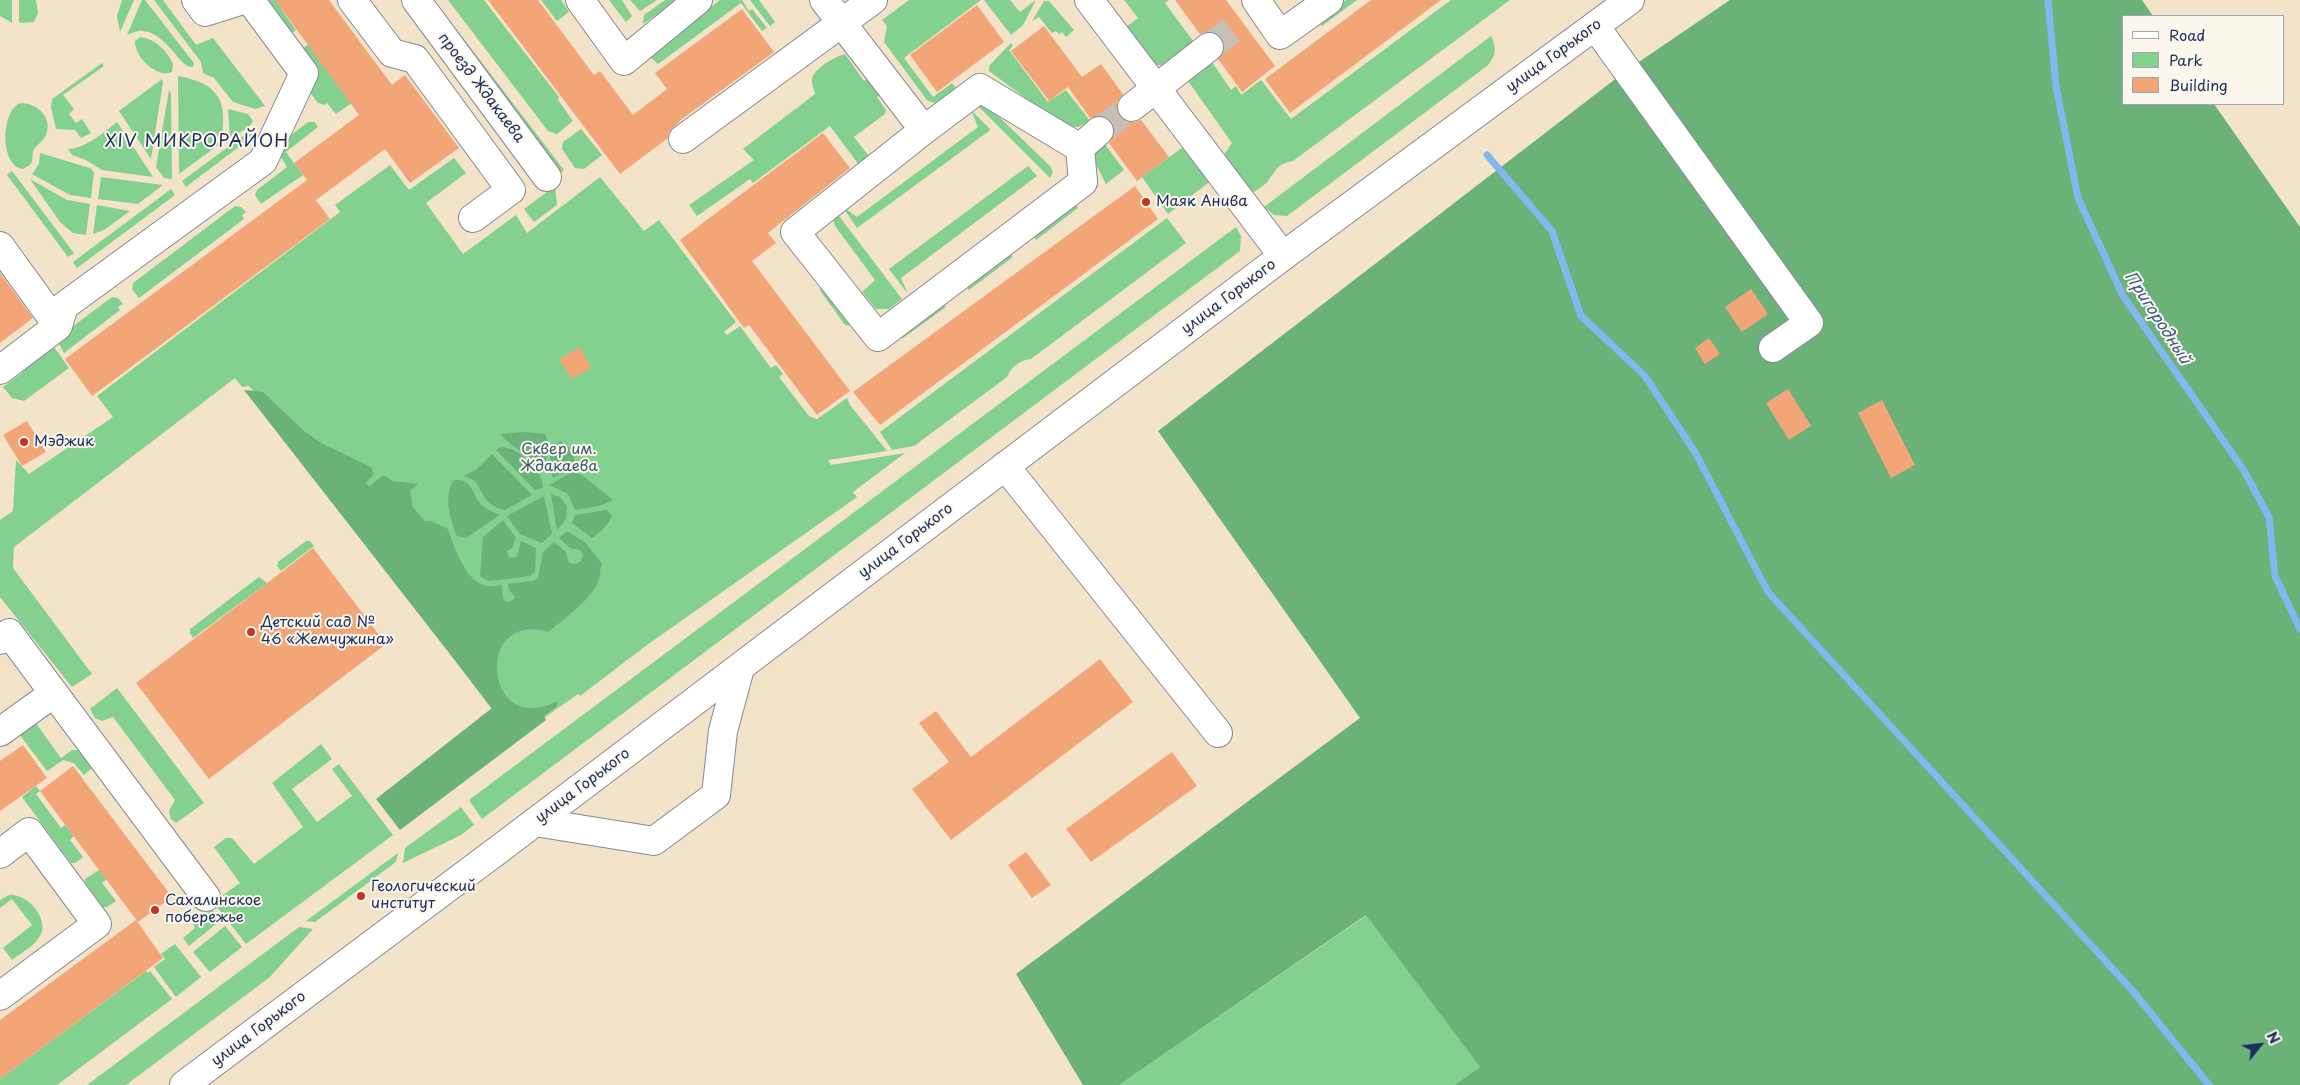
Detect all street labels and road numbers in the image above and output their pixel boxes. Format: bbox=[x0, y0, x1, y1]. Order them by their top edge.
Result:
street label: улица Горького bbox=[1503, 15, 1605, 97]
street label: проезд Ждакаева bbox=[434, 30, 528, 146]
street label: улица Горького bbox=[1178, 256, 1280, 338]
street label: улица Горького bbox=[855, 500, 957, 582]
street label: улица Горького bbox=[532, 745, 634, 827]
street label: улица Горького bbox=[208, 988, 310, 1070]

